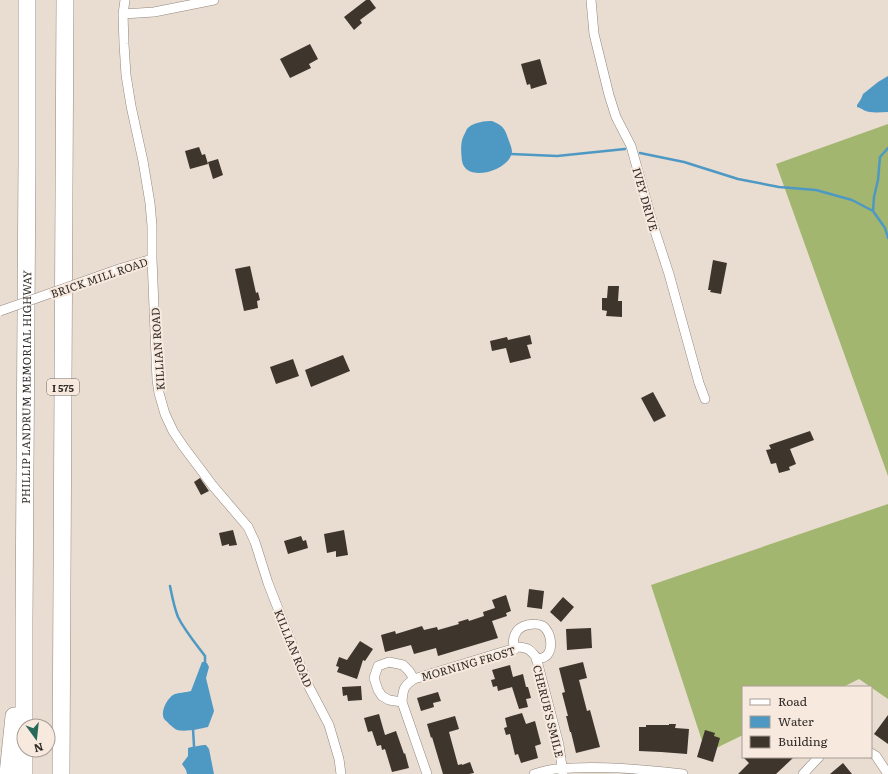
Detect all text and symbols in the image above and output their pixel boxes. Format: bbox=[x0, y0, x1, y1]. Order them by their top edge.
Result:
street label: IVEY DRIVE bbox=[629, 165, 663, 233]
street label: BRICK MILL ROAD bbox=[48, 253, 150, 301]
street label: PHILLIP LANDRUM MEMORIAL HIGHWAY bbox=[17, 270, 34, 504]
street label: KILLIAN ROAD bbox=[146, 307, 168, 391]
road number: I 575 bbox=[47, 379, 79, 395]
street label: KILLIAN ROAD bbox=[271, 607, 317, 689]
street label: MORNING FROST bbox=[419, 642, 517, 684]
street label: CHERUB'S SMILE bbox=[530, 663, 568, 759]
legend bbox=[742, 686, 872, 758]
text: Road bbox=[778, 692, 808, 710]
text: Water bbox=[778, 712, 814, 730]
north arrow bbox=[16, 718, 56, 758]
text: Building bbox=[778, 732, 828, 750]
text: N bbox=[32, 740, 45, 758]

